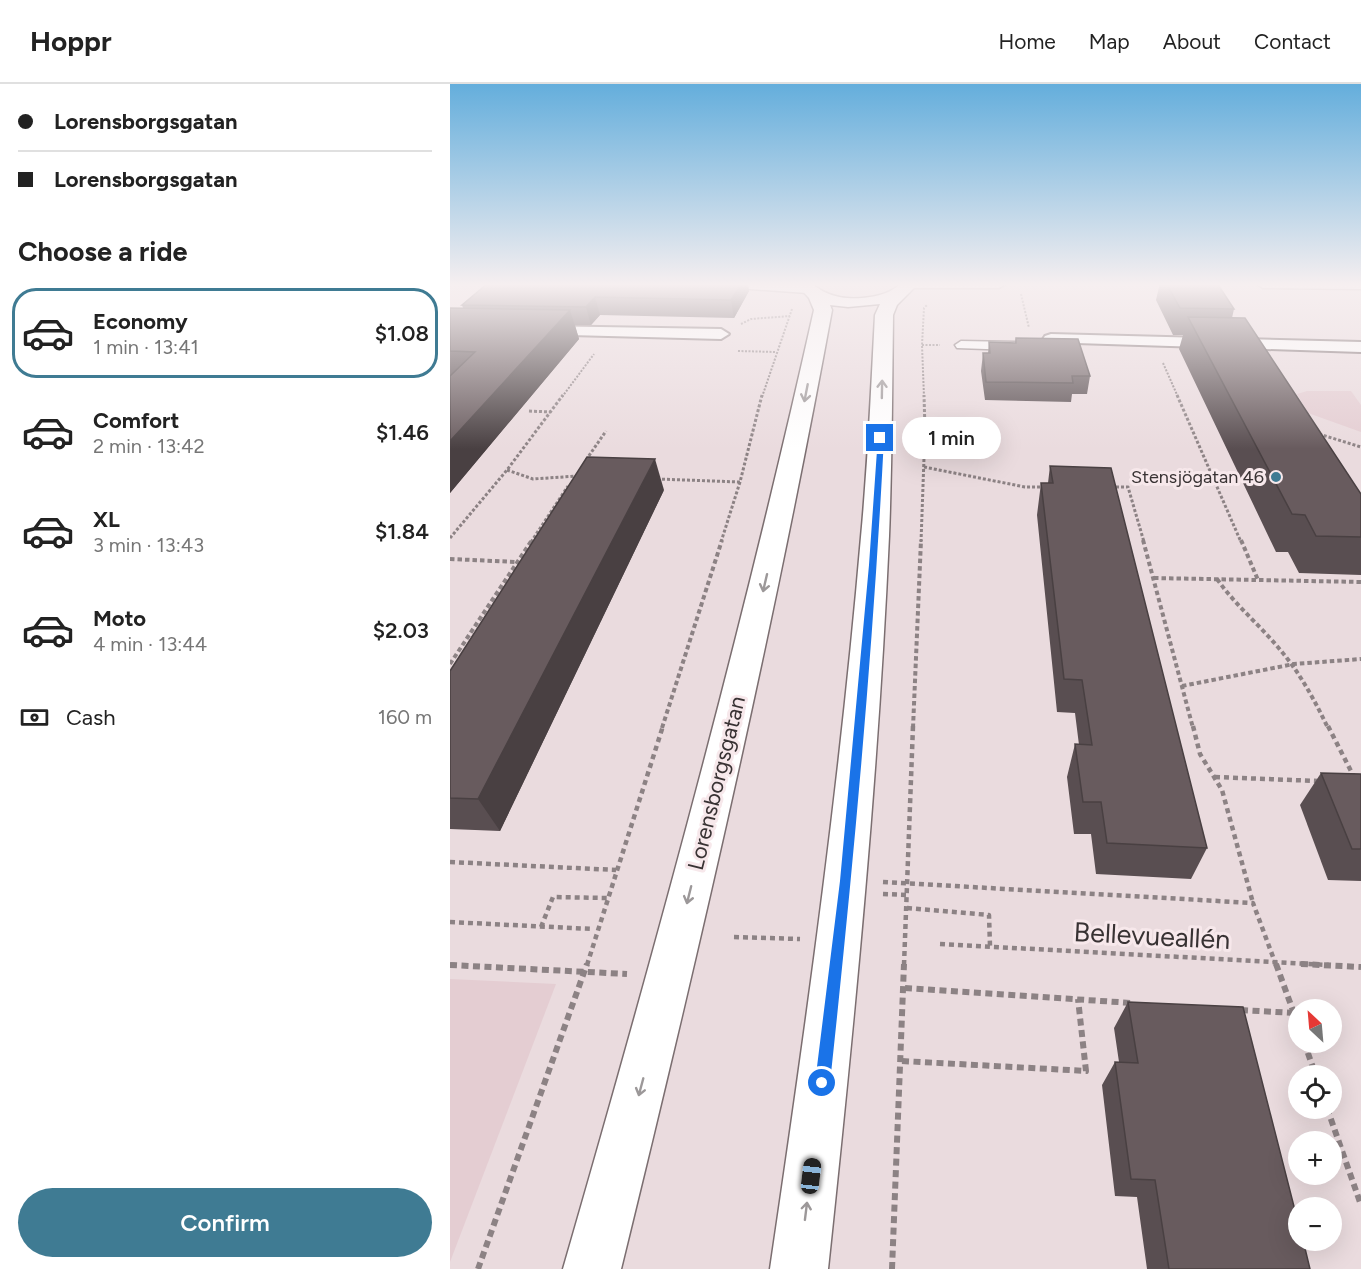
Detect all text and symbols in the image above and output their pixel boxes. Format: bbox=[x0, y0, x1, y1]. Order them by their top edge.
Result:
text: Hoppr bbox=[30, 24, 112, 58]
text: Home bbox=[999, 29, 1056, 54]
text: Map bbox=[1089, 29, 1130, 54]
text: About bbox=[1163, 29, 1221, 54]
text: Contact bbox=[1254, 29, 1331, 54]
text: Lorensborgsgatan bbox=[54, 108, 237, 135]
text: Lorensborgsgatan bbox=[54, 166, 237, 193]
text: Choose a ride bbox=[18, 235, 187, 268]
icon: car bbox=[21, 306, 75, 360]
text: Economy bbox=[93, 308, 188, 335]
text: $1.08 bbox=[375, 320, 429, 347]
text: 1 min · 13:41 bbox=[93, 335, 199, 359]
one-way arrow bbox=[876, 379, 888, 399]
one-way arrow bbox=[801, 383, 812, 402]
icon: car bbox=[21, 405, 75, 459]
text: Comfort bbox=[93, 407, 179, 434]
callout: 1 min bbox=[901, 417, 1000, 459]
text: $1.46 bbox=[376, 419, 429, 446]
route end bbox=[866, 424, 893, 451]
text: 1 min bbox=[928, 426, 975, 450]
text: 2 min · 13:42 bbox=[93, 434, 205, 458]
place label: Stensjögatan 46 bbox=[1131, 466, 1264, 488]
marker: Stensjögatan 46 bbox=[1269, 470, 1283, 484]
icon: car bbox=[21, 504, 75, 558]
text: XL bbox=[93, 506, 120, 533]
text: $1.84 bbox=[375, 518, 429, 545]
text: 3 min · 13:43 bbox=[93, 533, 204, 557]
one-way arrow bbox=[758, 574, 770, 593]
icon: car bbox=[21, 603, 75, 657]
text: Moto bbox=[93, 605, 146, 632]
text: $2.03 bbox=[373, 617, 429, 644]
text: 4 min · 13:44 bbox=[93, 632, 207, 656]
street label: Lorensborgsgatan bbox=[682, 693, 751, 873]
icon: cash bbox=[18, 701, 51, 734]
text: Cash bbox=[66, 704, 116, 731]
text: 160 m bbox=[378, 705, 432, 729]
one-way arrow bbox=[683, 886, 695, 905]
street label: Bellevueallén bbox=[1073, 915, 1231, 956]
north arrow bbox=[1288, 999, 1342, 1053]
map controls bbox=[1288, 999, 1342, 1251]
button: locate bbox=[1288, 1065, 1342, 1119]
route start bbox=[808, 1069, 835, 1096]
one-way arrow bbox=[635, 1077, 646, 1096]
button: + bbox=[1288, 1131, 1342, 1185]
car bbox=[800, 1157, 822, 1195]
button: Confirm bbox=[18, 1188, 432, 1257]
button: − bbox=[1288, 1197, 1342, 1251]
one-way arrow bbox=[801, 1202, 812, 1221]

